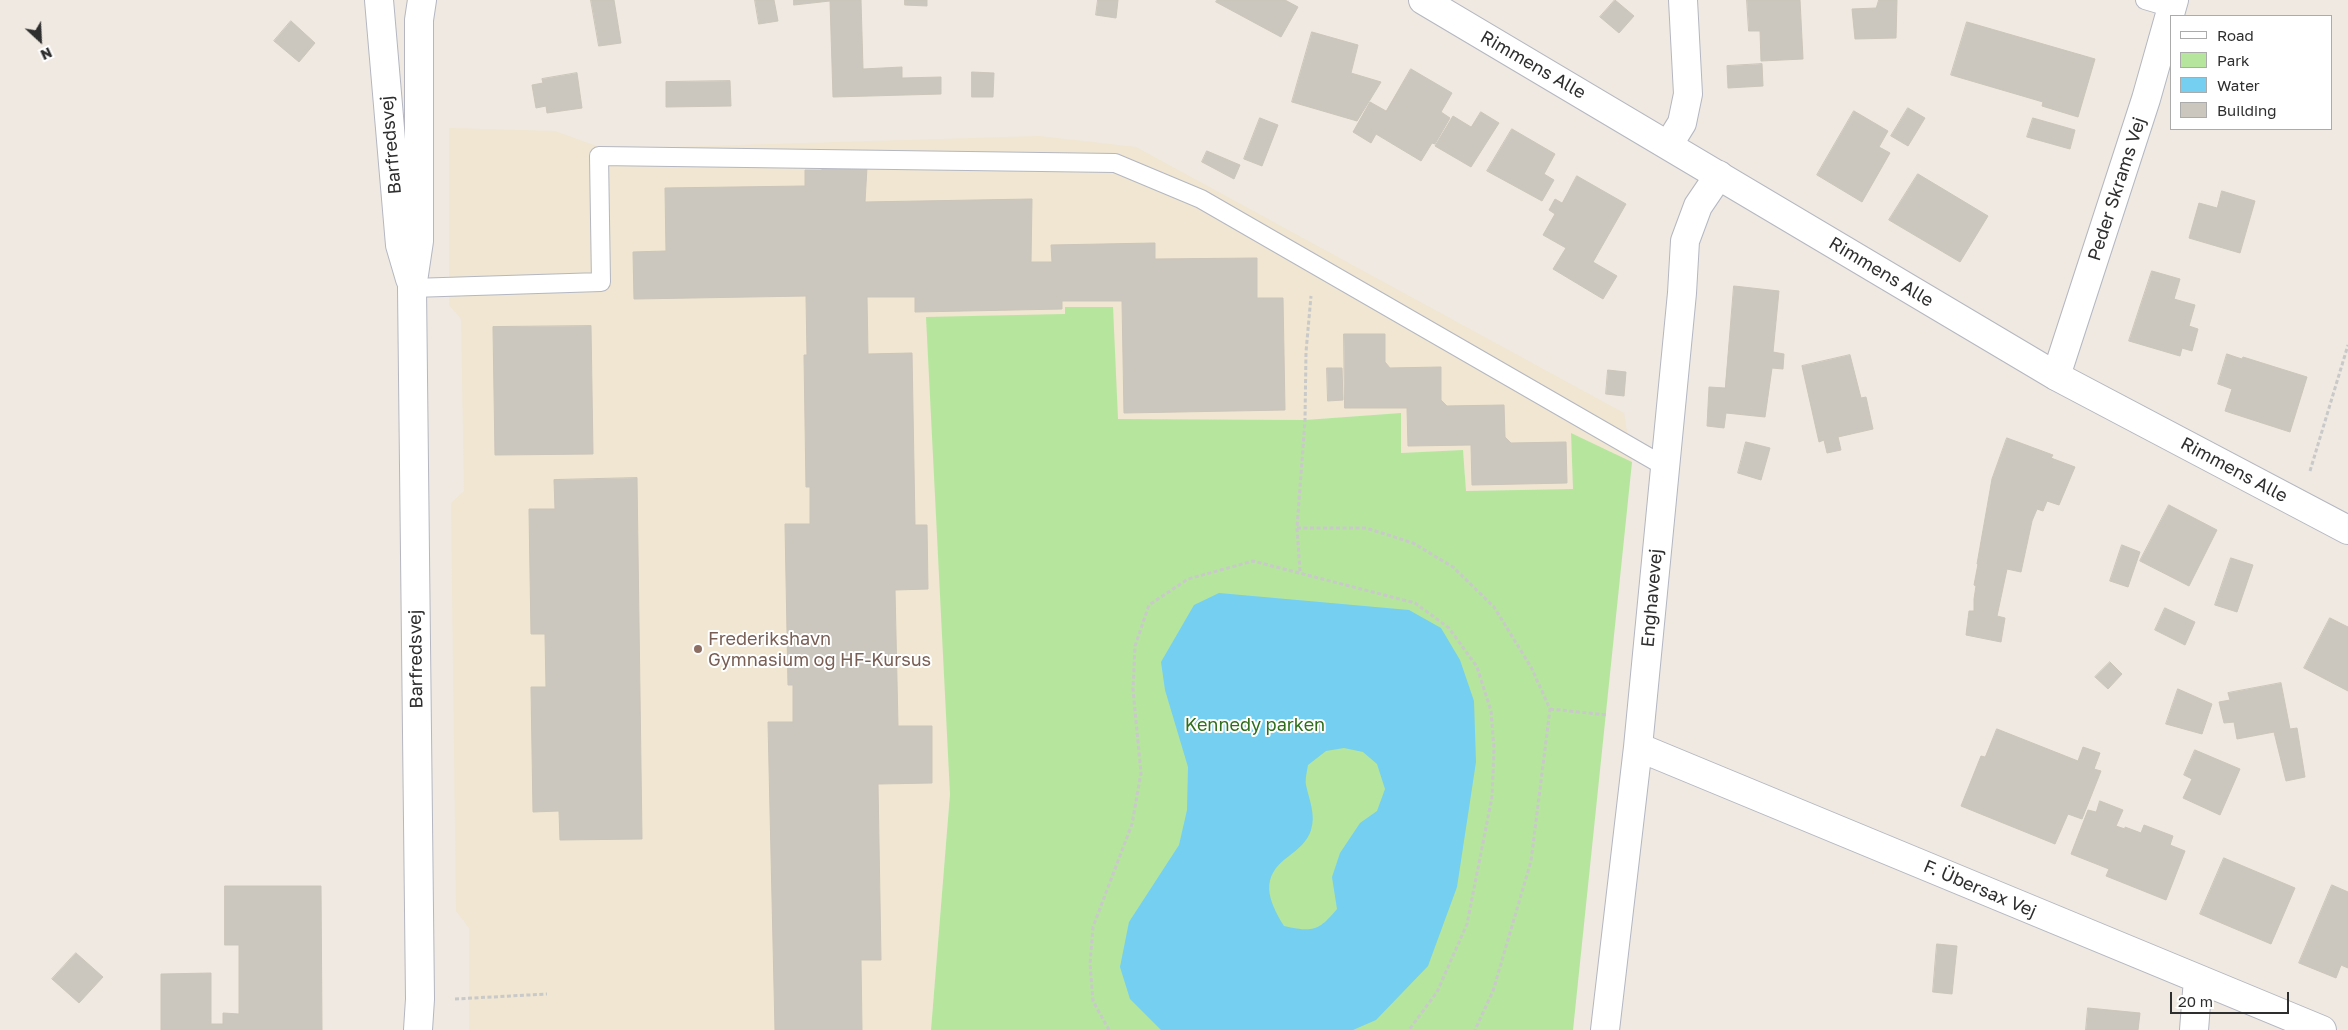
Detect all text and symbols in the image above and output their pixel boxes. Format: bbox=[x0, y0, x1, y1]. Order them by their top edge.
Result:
north arrow bbox=[15, 15, 65, 65]
legend bbox=[2170, 15, 2333, 130]
street label: Rimmens Alle bbox=[1477, 26, 1589, 104]
text: Road bbox=[2217, 26, 2254, 44]
text: N bbox=[38, 44, 55, 64]
text: Park bbox=[2217, 51, 2249, 69]
text: Water bbox=[2217, 76, 2260, 94]
street label: Barfredsvej bbox=[376, 95, 406, 195]
text: Building bbox=[2217, 101, 2277, 119]
street label: Peder Skrams Vej bbox=[2084, 114, 2150, 264]
street label: Rimmens Alle bbox=[1825, 232, 1937, 312]
street label: Rimmens Alle bbox=[2177, 433, 2291, 507]
street label: Enghavevej bbox=[1637, 548, 1667, 648]
street label: Barfredsvej bbox=[404, 609, 428, 709]
place label: Frederikshavn Gymnasium og HF-Kursus bbox=[708, 628, 931, 670]
marker: Frederikshavn Gymnasium og HF-Kursus bbox=[692, 643, 704, 655]
park label: Kennedy parken bbox=[1185, 714, 1325, 736]
street label: F. Übersax Vej bbox=[1920, 856, 2040, 922]
scale bar bbox=[2173, 982, 2292, 1014]
text: 20 m bbox=[2178, 992, 2213, 1010]

